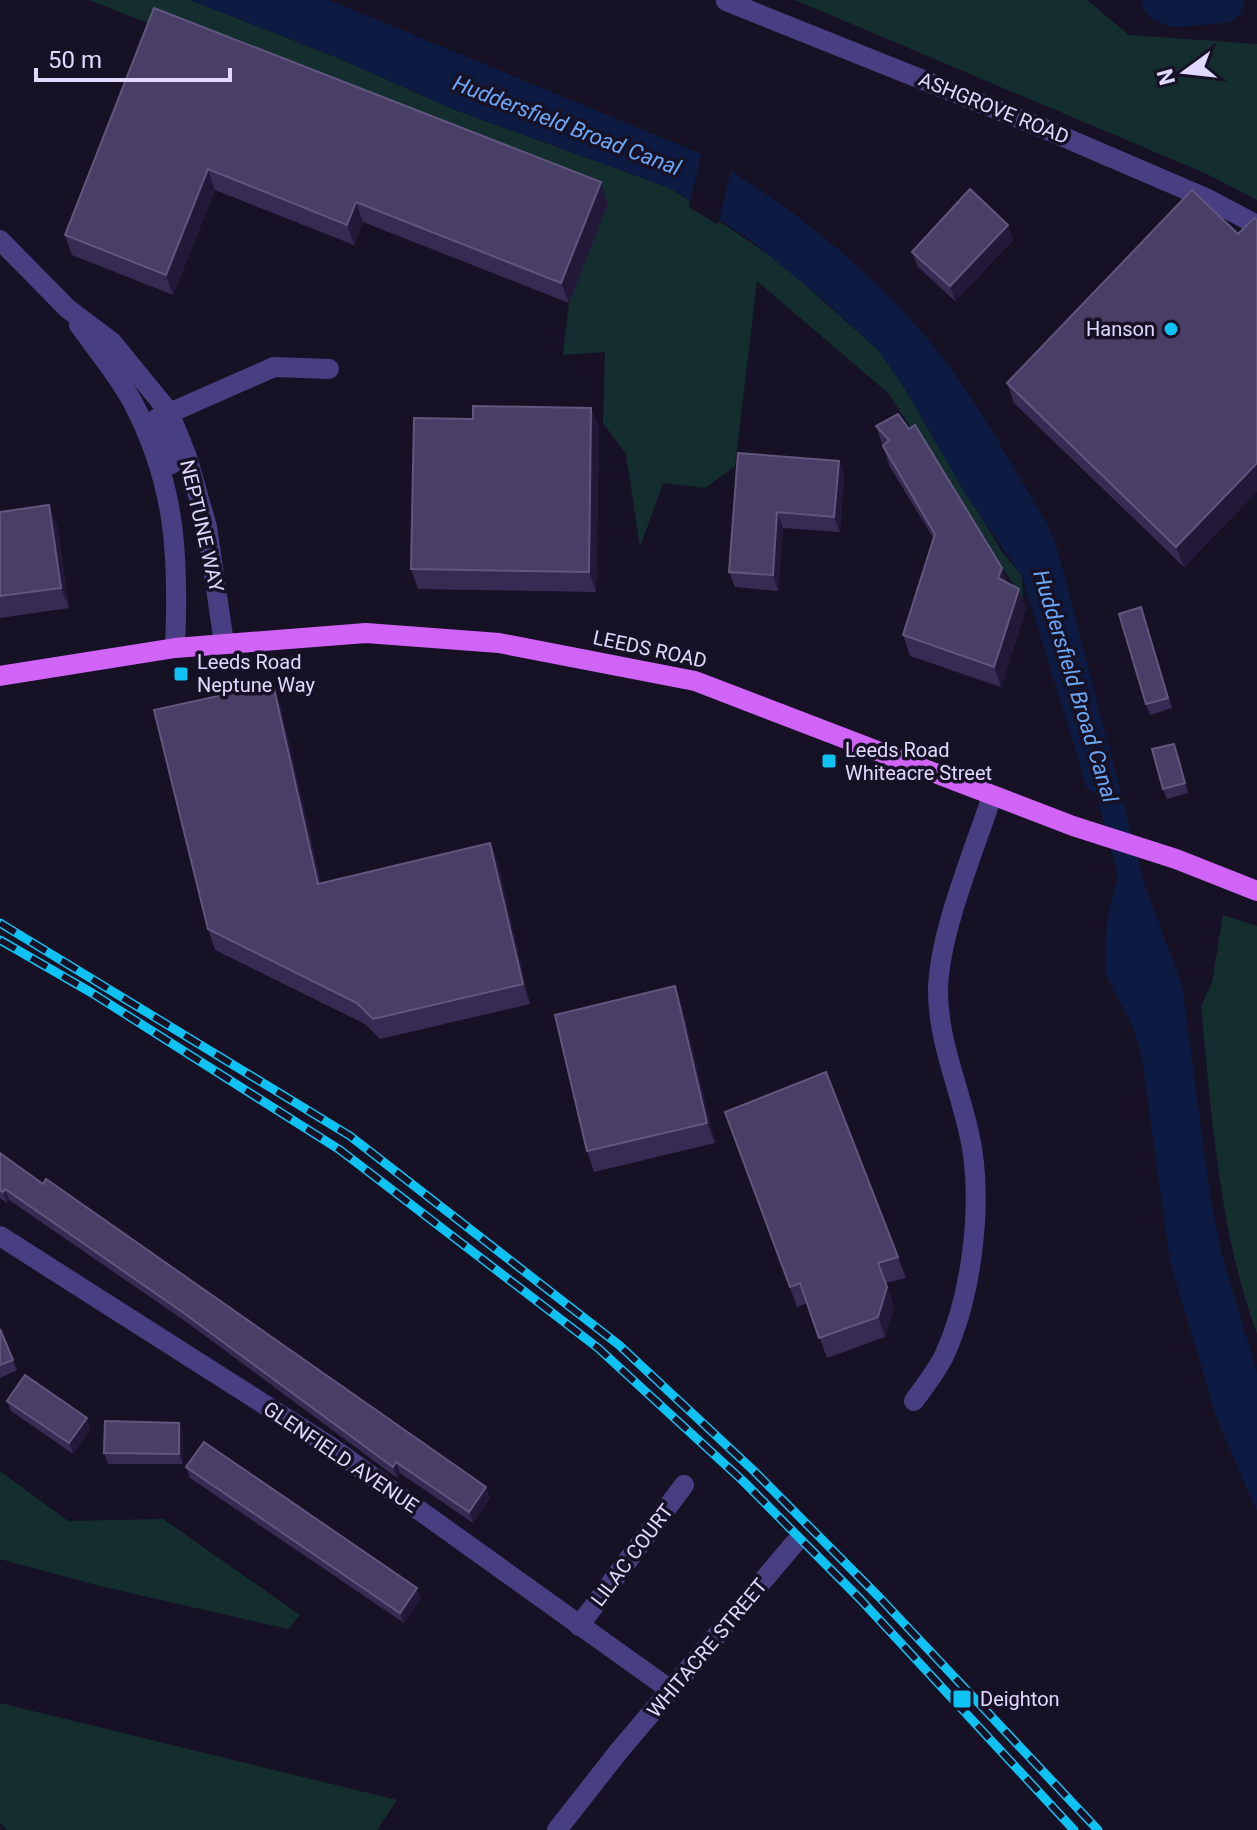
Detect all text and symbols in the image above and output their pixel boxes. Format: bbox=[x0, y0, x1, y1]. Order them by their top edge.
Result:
scale bar bbox=[36, 32, 230, 82]
north arrow bbox=[1145, 32, 1225, 112]
text: 50 m bbox=[48, 46, 102, 74]
text: N bbox=[1152, 66, 1180, 88]
street label: ASHGROVE ROAD bbox=[915, 67, 1073, 149]
water label: Huddersfield Broad Canal bbox=[449, 70, 685, 181]
place label: Hanson bbox=[1086, 317, 1155, 341]
marker: Hanson bbox=[1162, 320, 1180, 338]
street label: NEPTUNE WAY bbox=[175, 457, 229, 595]
water label: Huddersfield Broad Canal bbox=[1028, 567, 1123, 806]
street label: LEEDS ROAD bbox=[591, 625, 709, 673]
place label: Leeds Road Neptune Way bbox=[197, 650, 315, 697]
marker: Leeds Road Neptune Way bbox=[172, 665, 190, 683]
place label: Leeds Road Whiteacre Street bbox=[845, 738, 992, 785]
marker: Leeds Road Whiteacre Street bbox=[820, 752, 838, 770]
street label: GLENFIELD AVENUE bbox=[259, 1396, 423, 1518]
street label: LILAC COURT bbox=[586, 1499, 678, 1611]
street label: WHITACRE STREET bbox=[642, 1574, 772, 1722]
place label: Deighton bbox=[980, 1687, 1060, 1711]
marker: Deighton bbox=[951, 1688, 973, 1710]

